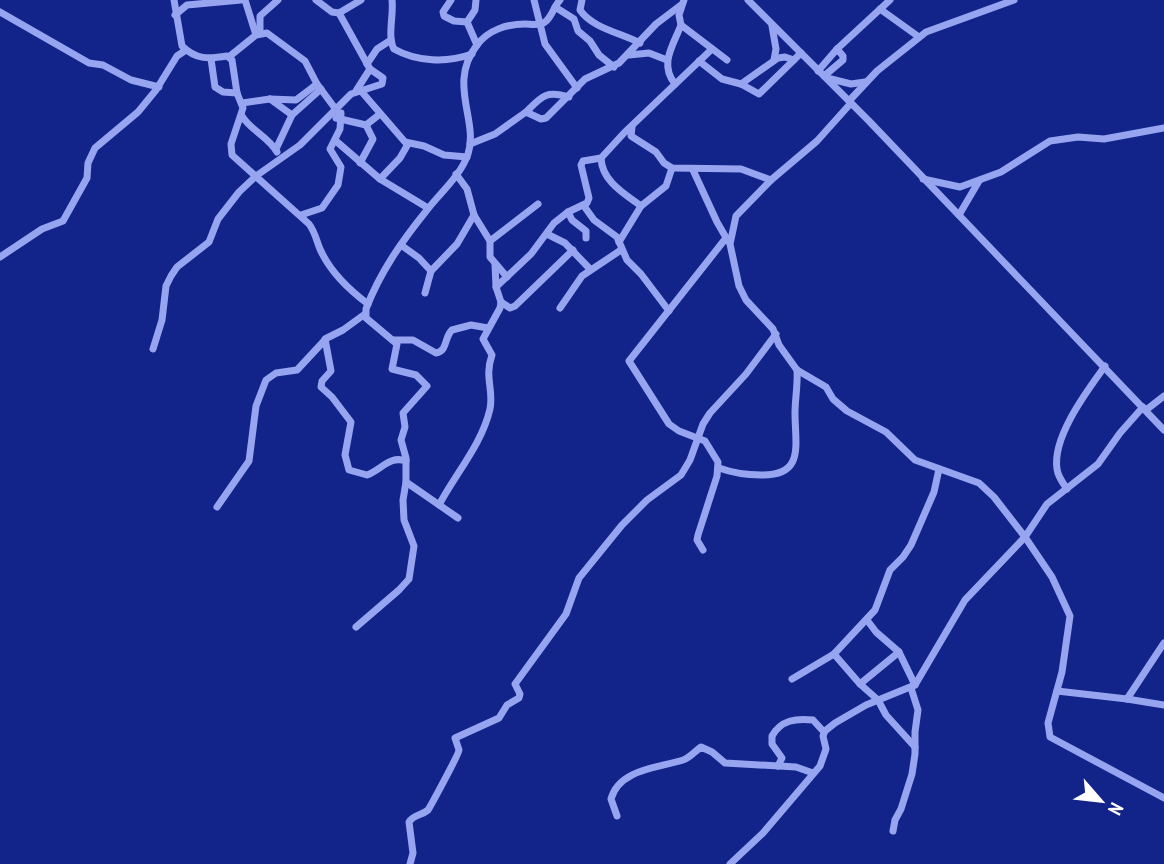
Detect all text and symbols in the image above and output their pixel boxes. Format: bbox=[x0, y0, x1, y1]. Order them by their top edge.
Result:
north arrow bbox=[1066, 766, 1136, 836]
text: N bbox=[1103, 799, 1129, 819]

